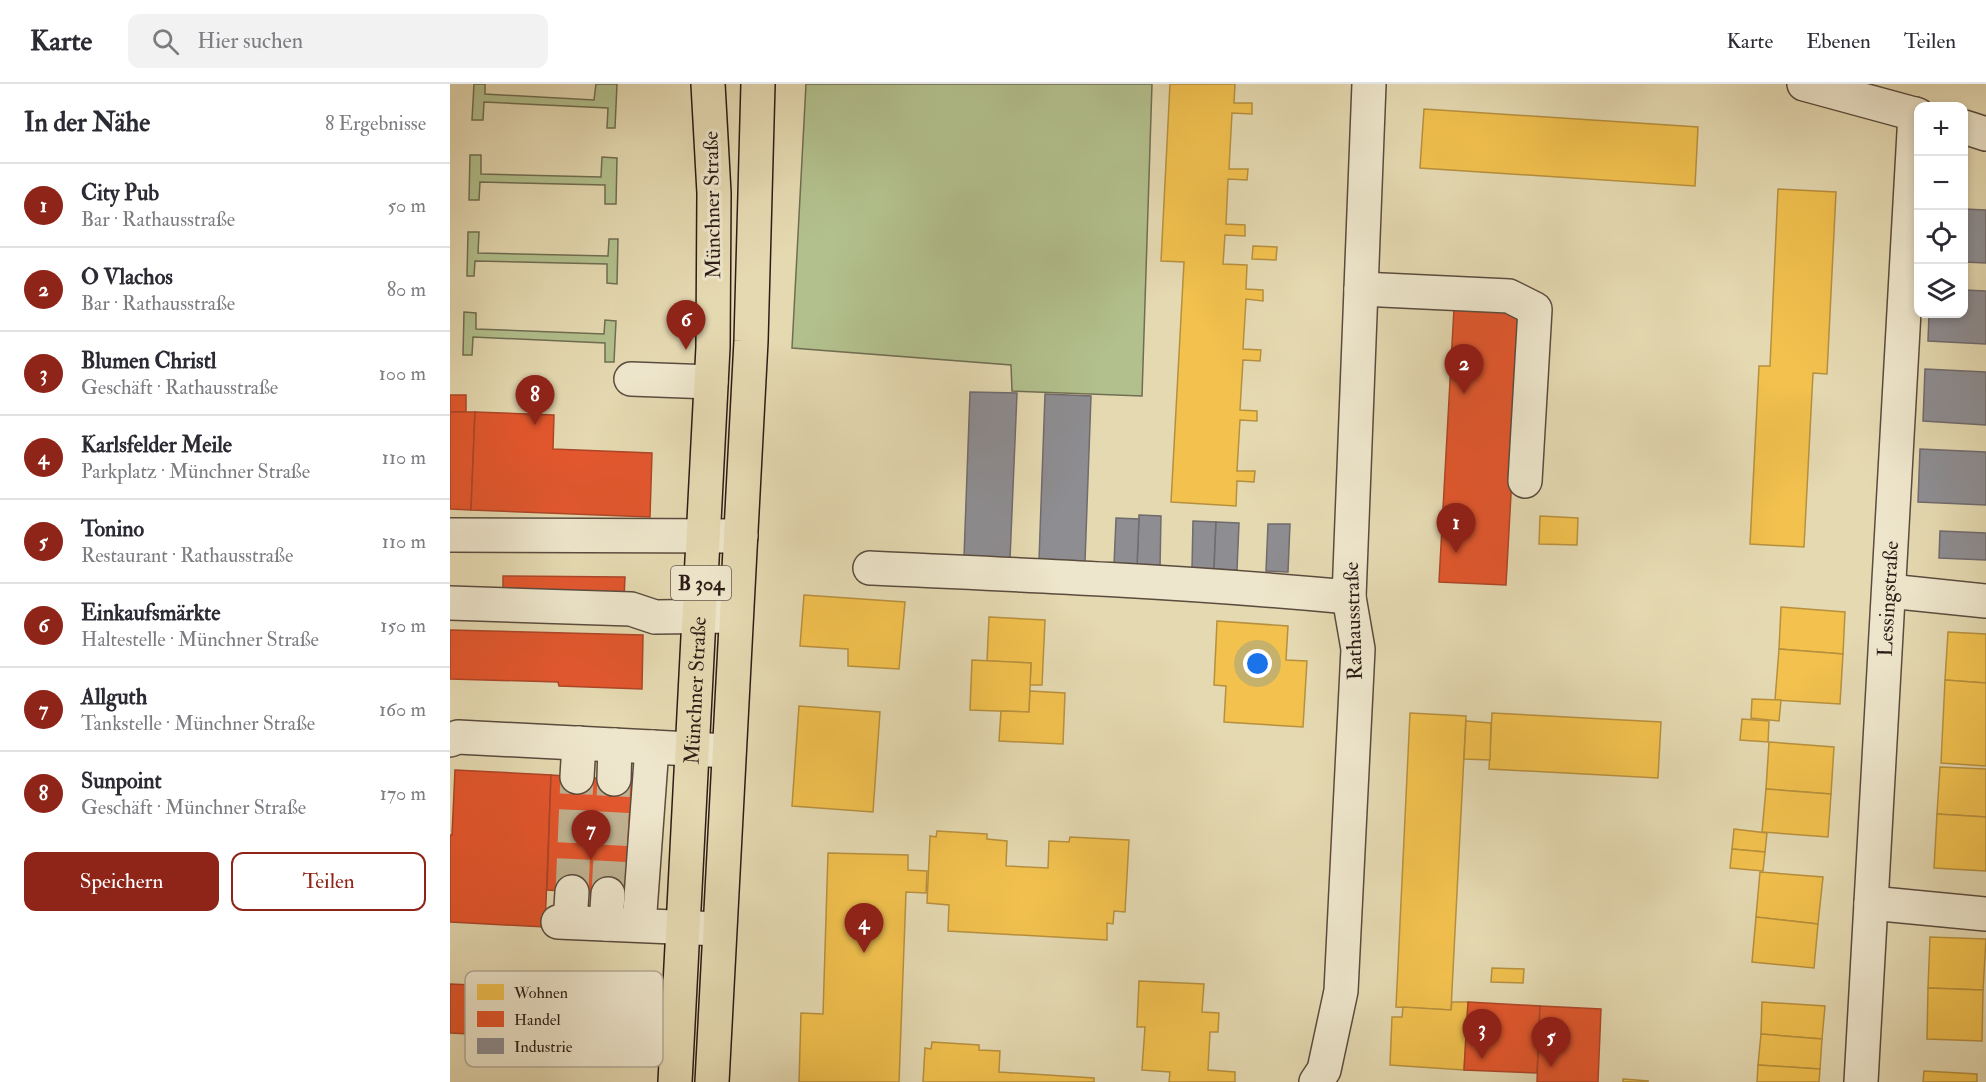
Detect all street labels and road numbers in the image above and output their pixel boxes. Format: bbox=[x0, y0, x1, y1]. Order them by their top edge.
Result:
street label: Münchner Straße bbox=[698, 131, 727, 279]
street label: Lessingstraße bbox=[1872, 540, 1905, 657]
street label: Rathausstraße bbox=[1338, 561, 1369, 681]
road number: B 304 bbox=[671, 566, 731, 600]
street label: Münchner Straße bbox=[678, 616, 713, 765]

